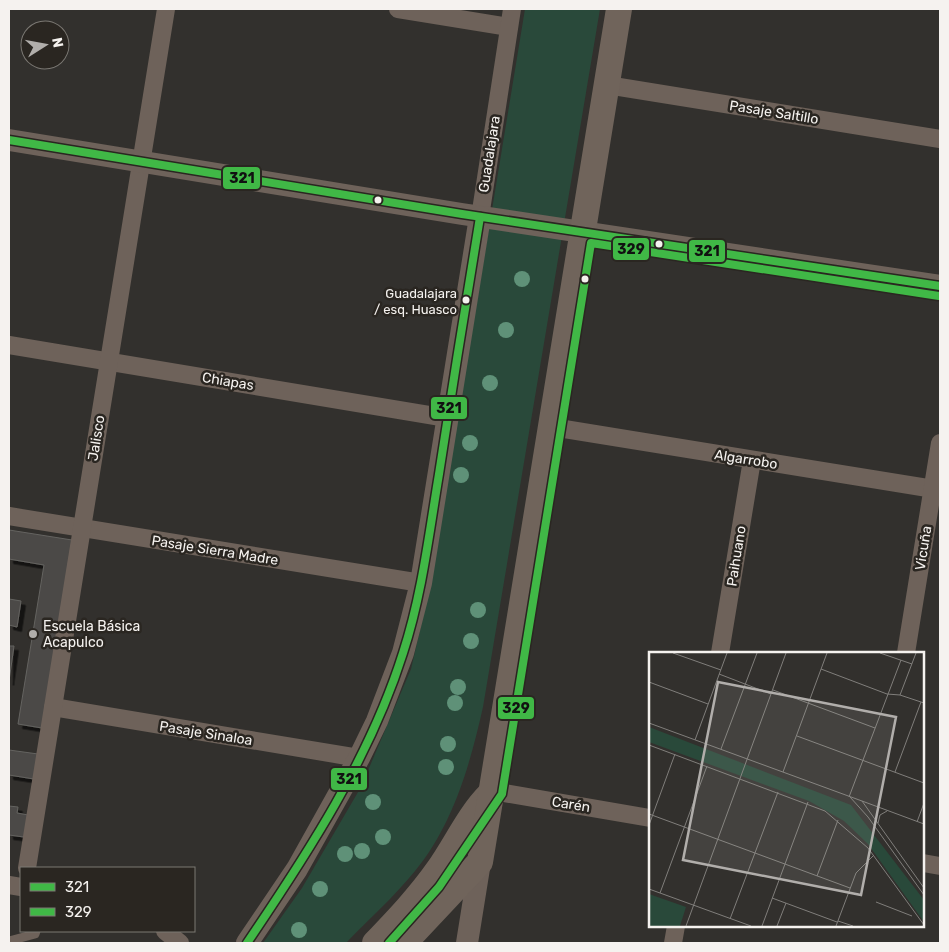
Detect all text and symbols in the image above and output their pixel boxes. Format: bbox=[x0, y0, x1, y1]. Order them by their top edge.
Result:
north arrow bbox=[20, 20, 70, 70]
text: N bbox=[48, 36, 67, 49]
street label: Pasaje Saltillo bbox=[728, 97, 820, 128]
street label: Guadalajara bbox=[475, 115, 504, 194]
line badge: 321 bbox=[222, 166, 261, 190]
text: 321 bbox=[229, 170, 255, 187]
unlabelled marker bbox=[373, 195, 383, 205]
line badge: 329 bbox=[612, 237, 650, 261]
unlabelled marker bbox=[654, 239, 664, 249]
line badge: 321 bbox=[688, 239, 726, 263]
text: 329 bbox=[617, 241, 645, 258]
text: 321 bbox=[694, 243, 720, 260]
unlabelled marker bbox=[580, 274, 590, 284]
place label: Guadalajara / esq. Huasco bbox=[374, 286, 457, 317]
marker: Guadalajara / esq. Huasco bbox=[461, 295, 471, 305]
street label: Chiapas bbox=[201, 369, 255, 394]
line badge: 321 bbox=[430, 396, 468, 420]
text: 321 bbox=[436, 400, 462, 417]
street label: Jalisco bbox=[84, 414, 109, 462]
street label: Algarrobo bbox=[713, 446, 779, 473]
street label: Paihuano bbox=[723, 525, 750, 588]
street label: Vicuña bbox=[912, 525, 935, 572]
street label: Pasaje Sierra Madre bbox=[150, 532, 280, 569]
place label: Escuela Básica Acapulco bbox=[43, 618, 140, 651]
marker: Escuela Básica Acapulco bbox=[27, 628, 39, 640]
inset map bbox=[649, 652, 924, 927]
line badge: 329 bbox=[497, 696, 535, 720]
text: 329 bbox=[502, 700, 530, 717]
street label: Pasaje Sinaloa bbox=[158, 718, 254, 749]
line badge: 321 bbox=[330, 767, 368, 791]
text: 321 bbox=[336, 771, 362, 788]
street label: Carén bbox=[551, 793, 591, 816]
legend bbox=[20, 867, 195, 932]
text: 321 bbox=[65, 878, 89, 896]
text: 329 bbox=[65, 903, 92, 921]

